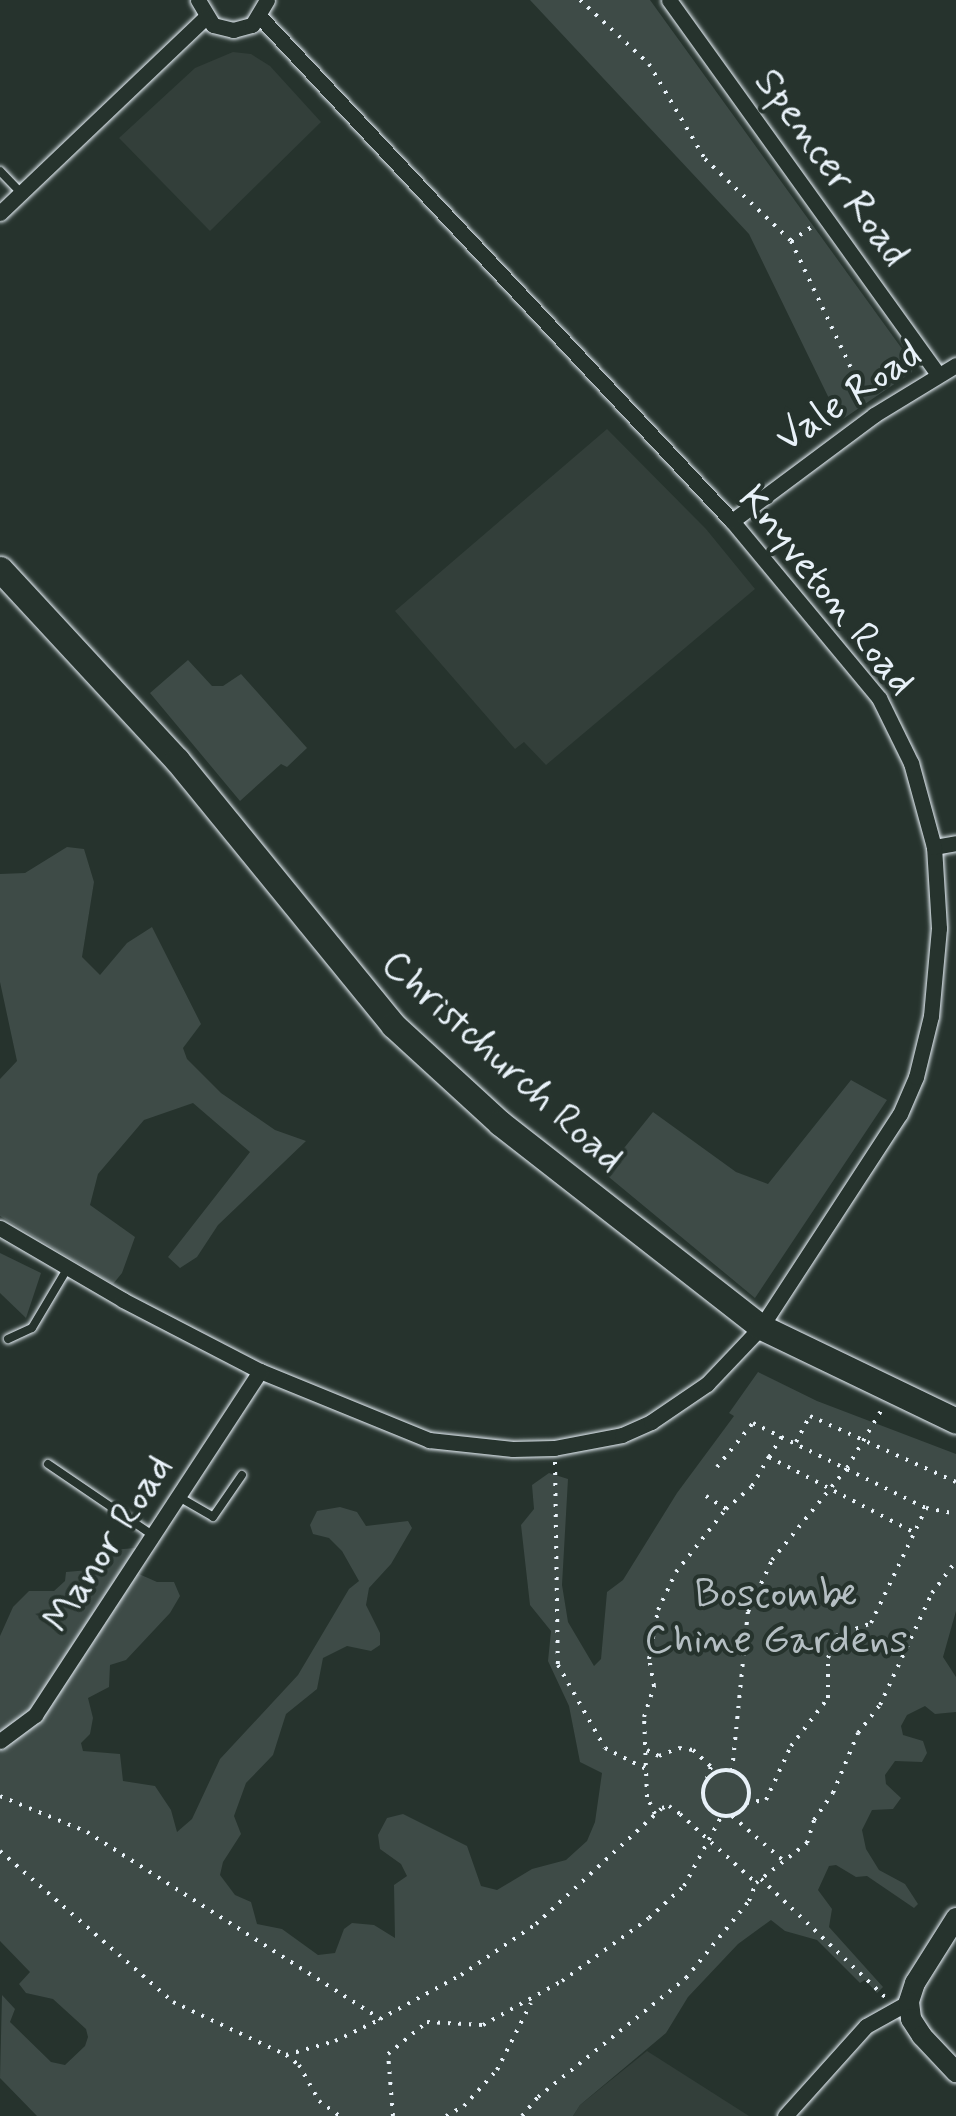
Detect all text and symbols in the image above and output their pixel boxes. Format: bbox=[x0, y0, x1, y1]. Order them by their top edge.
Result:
street label: Spencer Road bbox=[744, 60, 918, 276]
street label: Vale Road bbox=[767, 331, 931, 463]
street label: Knyveton Road bbox=[727, 476, 925, 706]
street label: Christchurch Road bbox=[371, 941, 633, 1183]
street label: Manor Road bbox=[34, 1446, 184, 1642]
park label: Boscombe Chine Gardens bbox=[648, 1571, 904, 1665]

